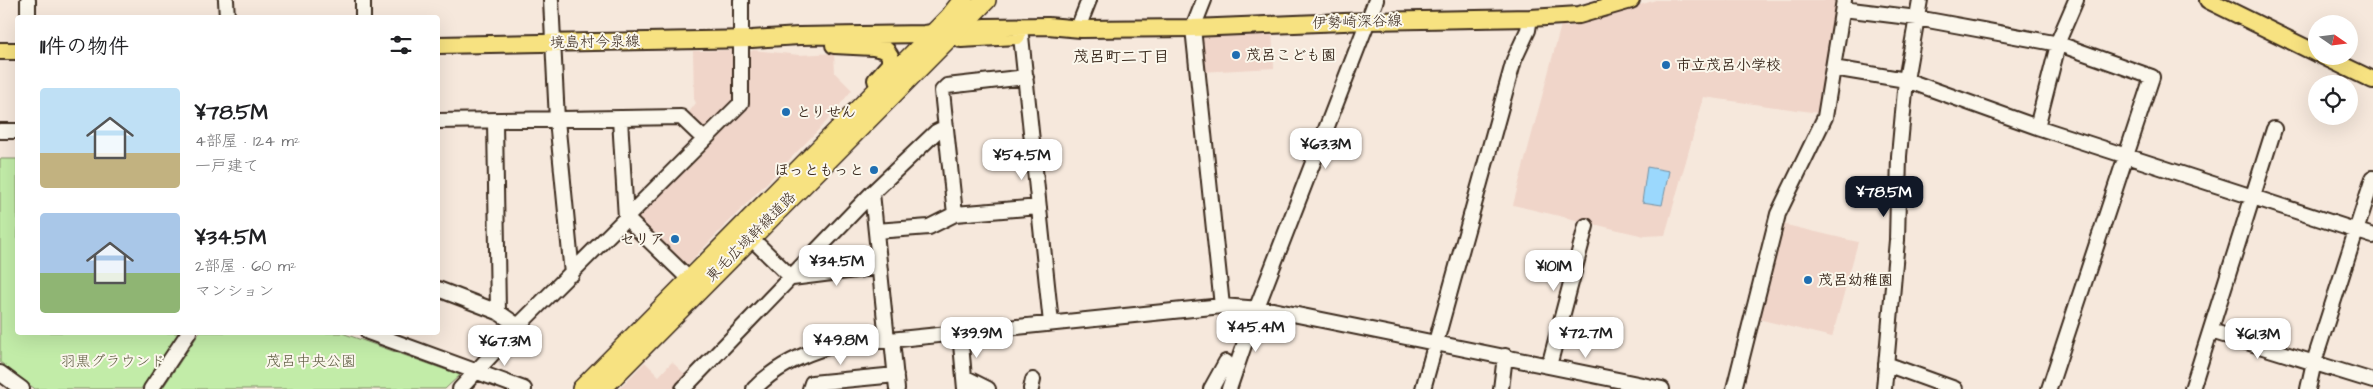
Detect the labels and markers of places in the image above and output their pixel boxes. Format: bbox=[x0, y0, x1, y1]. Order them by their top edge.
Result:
place label: 茂呂こども園 bbox=[1246, 45, 1336, 66]
marker: 茂呂こども園 bbox=[1230, 49, 1242, 61]
place label: 市立茂呂小学校 bbox=[1676, 55, 1781, 76]
marker: 市立茂呂小学校 bbox=[1660, 59, 1672, 71]
place label: とりせん bbox=[796, 102, 856, 123]
marker: とりせん bbox=[780, 106, 792, 118]
pin: ¥63.3M bbox=[1285, 128, 1367, 170]
pin: ¥54.5M bbox=[981, 138, 1063, 181]
place label: ほっともっと bbox=[774, 160, 864, 181]
marker: ほっともっと bbox=[868, 164, 880, 176]
pin: ¥78.5M bbox=[1843, 176, 1925, 218]
place label: セリア bbox=[620, 229, 665, 250]
marker: セリア bbox=[669, 233, 681, 245]
pin: ¥34.5M bbox=[796, 244, 878, 287]
pin: ¥101M bbox=[1519, 250, 1589, 292]
place label: 茂呂幼稚園 bbox=[1818, 270, 1893, 291]
marker: 茂呂幼稚園 bbox=[1802, 274, 1814, 286]
pin: ¥45.4M bbox=[1215, 310, 1297, 353]
pin: ¥39.9M bbox=[936, 316, 1018, 359]
pin: ¥72.7M bbox=[1545, 316, 1627, 359]
pin: ¥61.3M bbox=[2217, 318, 2299, 360]
pin: ¥67.3M bbox=[464, 324, 546, 367]
pin: ¥49.8M bbox=[800, 324, 882, 366]

